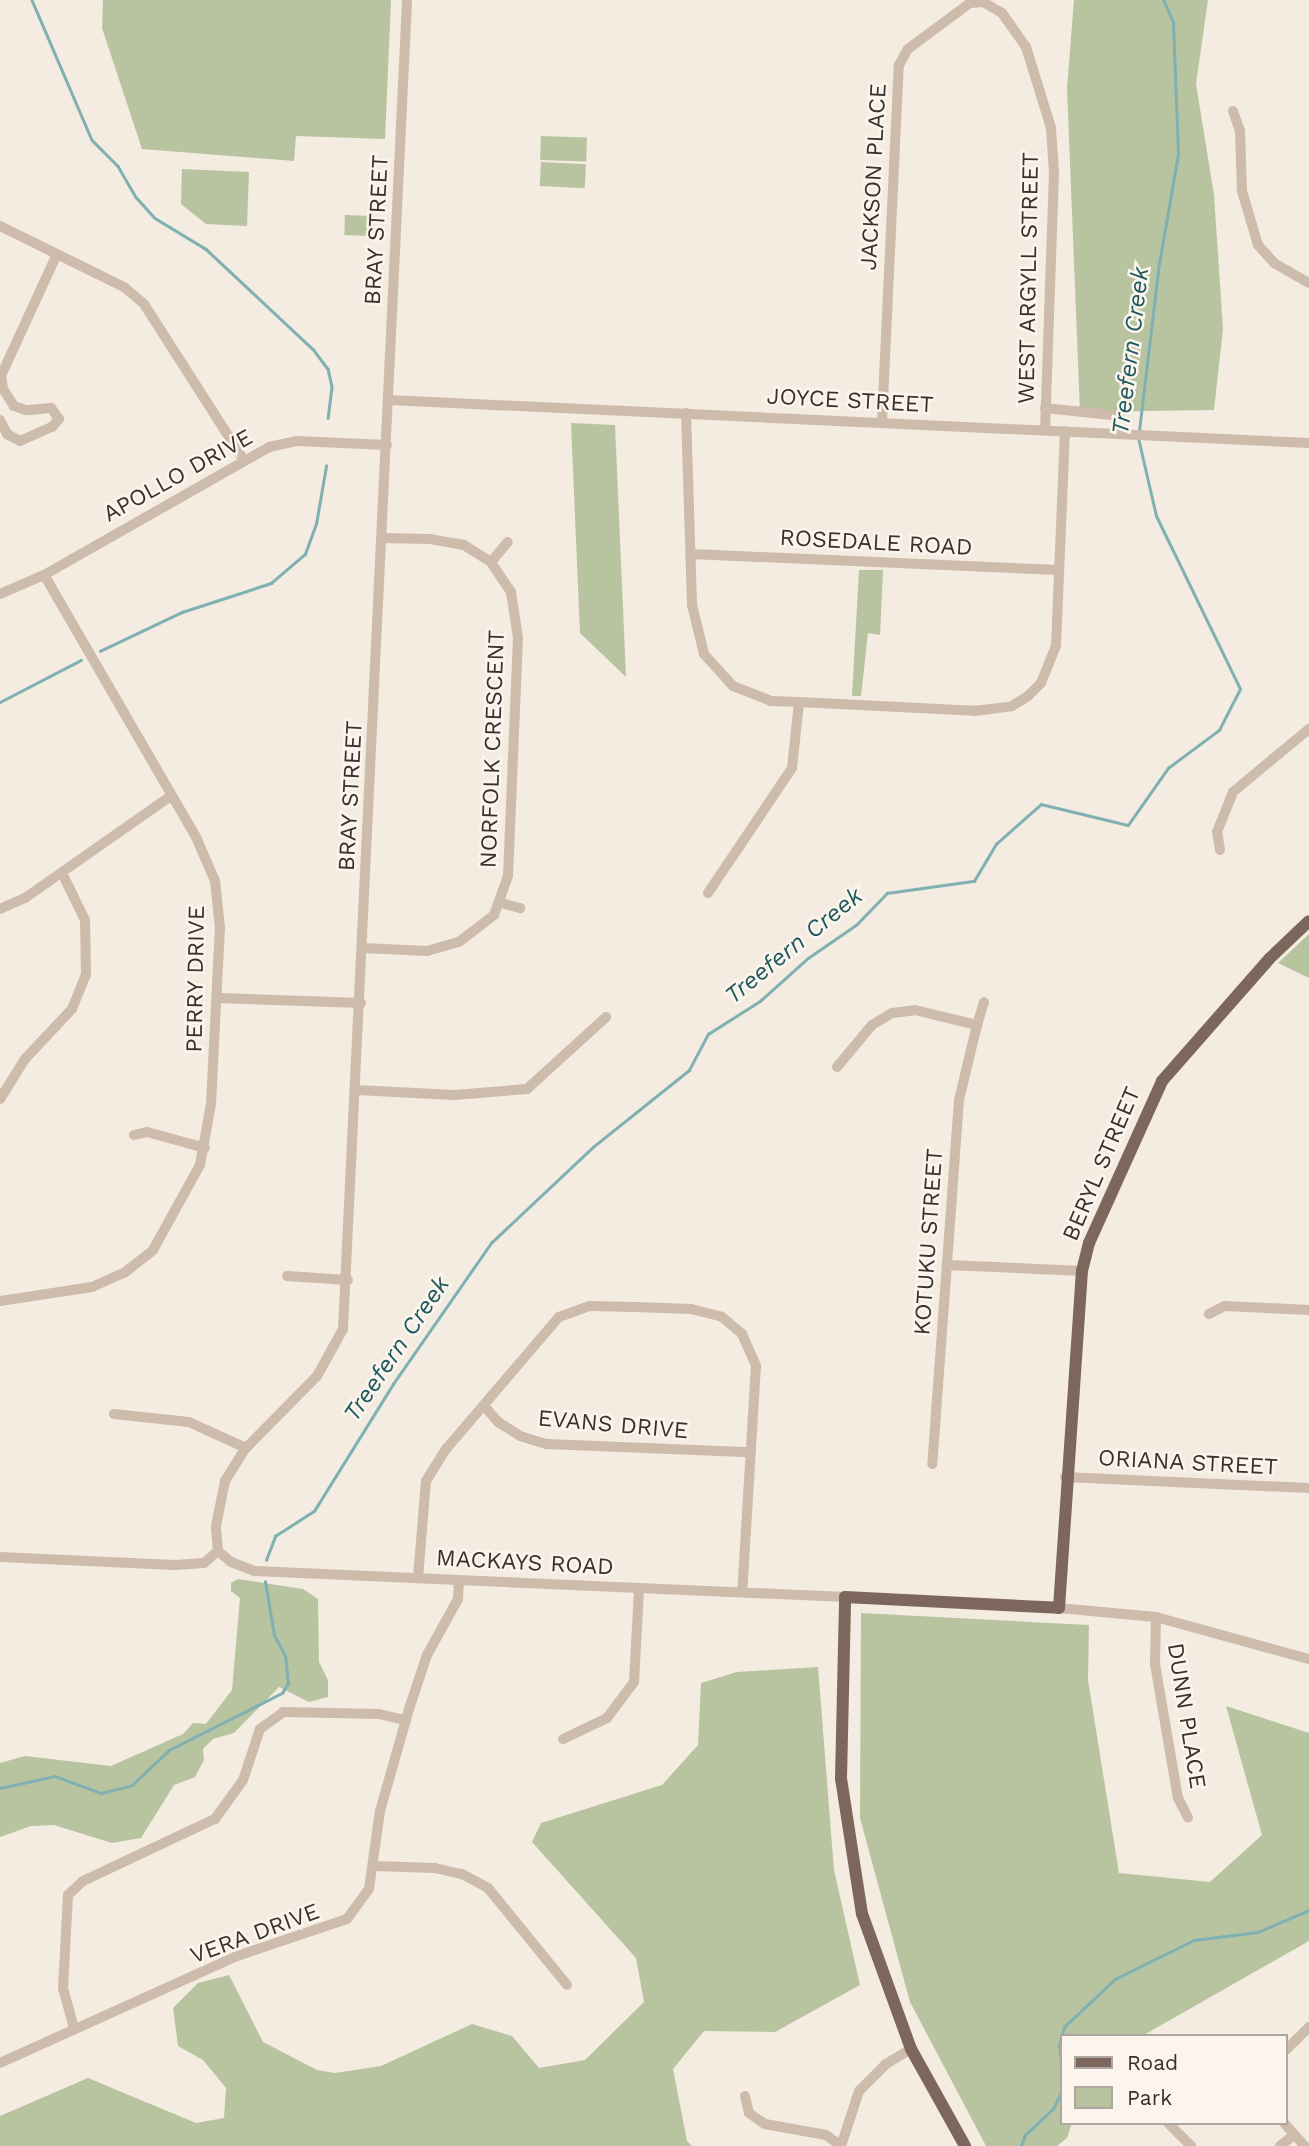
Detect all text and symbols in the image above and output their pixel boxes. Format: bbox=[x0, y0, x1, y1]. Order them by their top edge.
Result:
street label: JACKSON PLACE bbox=[855, 83, 893, 271]
street label: WEST ARGYLL STREET bbox=[1013, 151, 1045, 405]
street label: BRAY STREET bbox=[359, 154, 395, 306]
water label: Treefern Creek bbox=[1106, 266, 1156, 436]
street label: JOYCE STREET bbox=[766, 383, 934, 419]
street label: APOLLO DRIVE bbox=[98, 424, 258, 528]
street label: ROSEDALE ROAD bbox=[779, 524, 973, 562]
street label: NORFOLK CRESCENT bbox=[475, 629, 511, 869]
street label: BRAY STREET bbox=[333, 720, 369, 872]
water label: Treefern Creek bbox=[719, 882, 869, 1010]
street label: PERRY DRIVE bbox=[181, 905, 211, 1053]
street label: BERYL STREET bbox=[1057, 1083, 1147, 1245]
street label: KOTUKU STREET bbox=[909, 1148, 949, 1336]
water label: Treefern Creek bbox=[338, 1271, 456, 1427]
street label: EVANS DRIVE bbox=[537, 1405, 689, 1445]
street label: ORIANA STREET bbox=[1097, 1444, 1279, 1482]
street label: MACKAYS ROAD bbox=[436, 1545, 614, 1581]
street label: DUNN PLACE bbox=[1161, 1641, 1211, 1791]
street label: VERA DRIVE bbox=[186, 1898, 324, 1970]
legend bbox=[1060, 2034, 1288, 2125]
text: Road bbox=[1127, 2050, 1178, 2075]
text: Park bbox=[1127, 2085, 1172, 2110]

